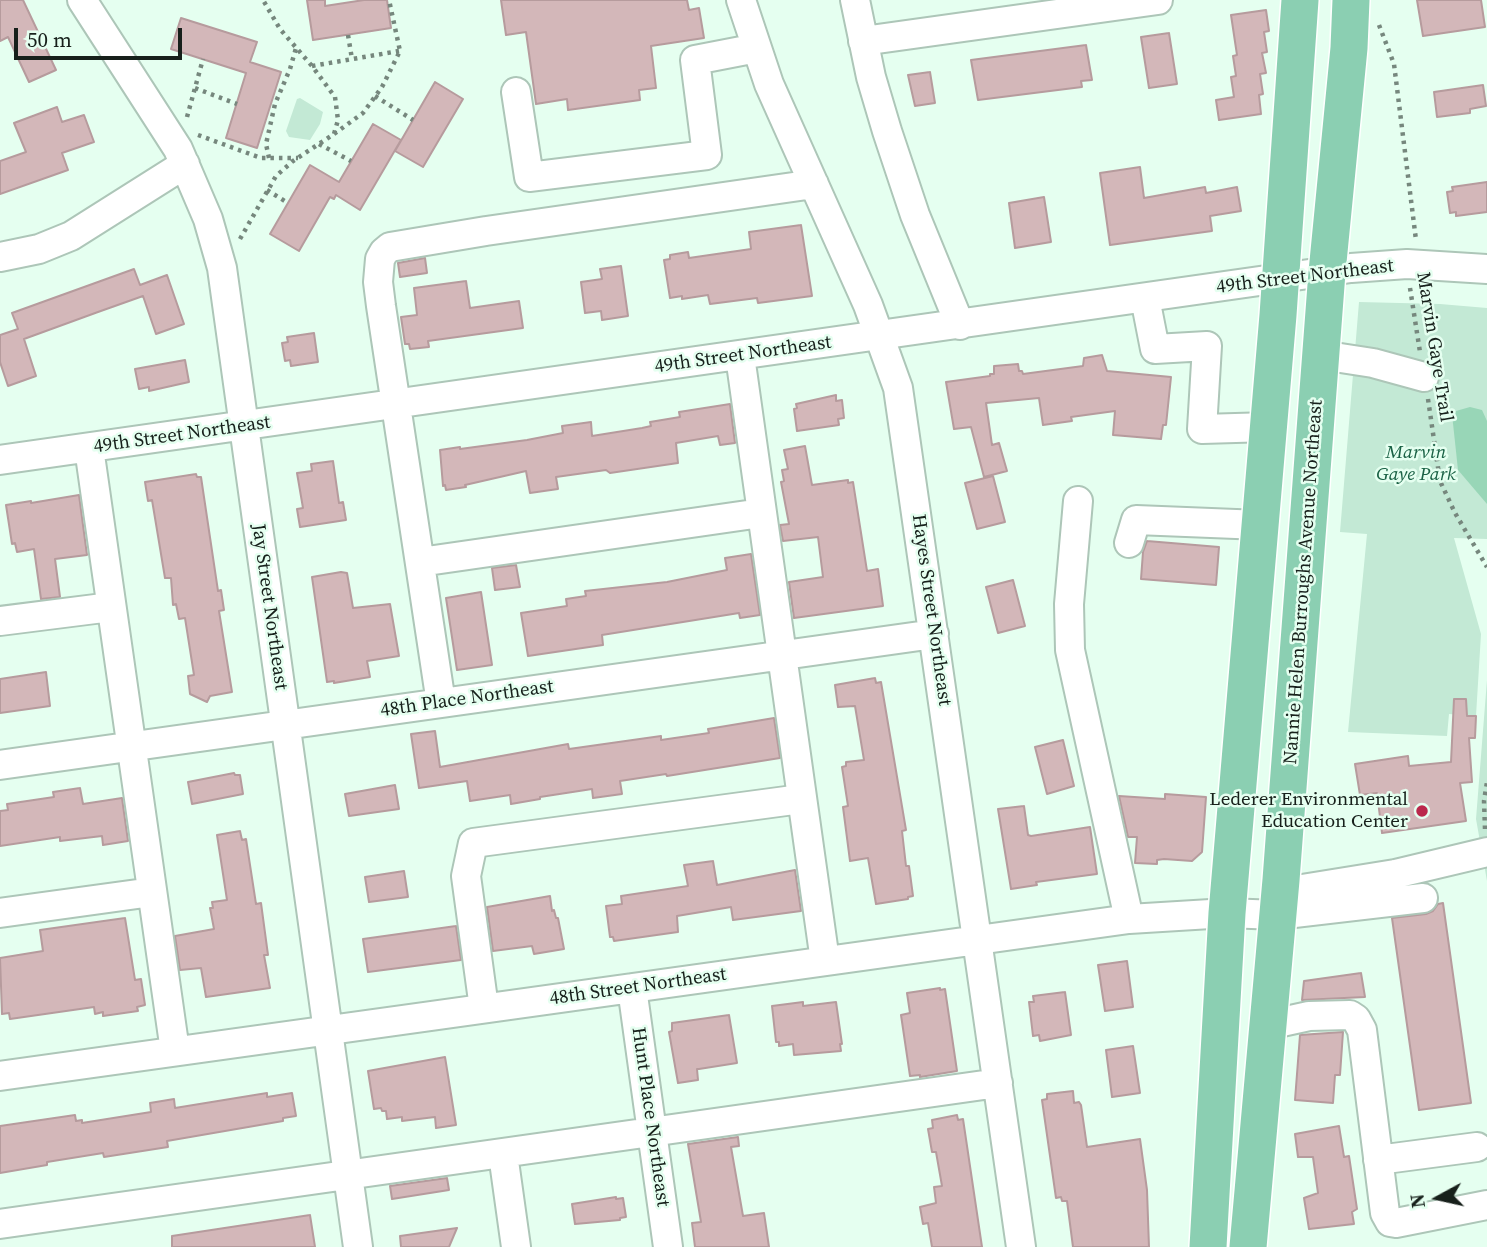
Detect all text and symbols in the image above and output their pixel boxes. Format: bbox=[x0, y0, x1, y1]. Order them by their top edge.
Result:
scale bar bbox=[18, 14, 186, 58]
text: 50 m bbox=[27, 25, 72, 54]
street label: 49th Street Northeast bbox=[1215, 255, 1395, 299]
street label: Marvin Gaye Trail bbox=[1411, 270, 1457, 424]
street label: 49th Street Northeast bbox=[653, 331, 833, 379]
street label: Nannie Helen Burroughs Avenue Northeast bbox=[1280, 399, 1328, 765]
street label: 49th Street Northeast bbox=[92, 411, 272, 459]
park label: Marvin Gaye Park bbox=[1376, 442, 1456, 486]
street label: Hayes Street Northeast bbox=[906, 513, 956, 707]
street label: Jay Street Northeast bbox=[246, 522, 292, 692]
street label: 48th Place Northeast bbox=[379, 676, 555, 722]
place label: Lederer Environmental Education Center bbox=[1209, 789, 1408, 833]
marker: Lederer Environmental Education Center bbox=[1414, 803, 1430, 819]
street label: 48th Street Northeast bbox=[548, 963, 728, 1011]
street label: Hunt Place Northeast bbox=[626, 1026, 674, 1208]
north arrow bbox=[1403, 1163, 1473, 1233]
text: N bbox=[1403, 1192, 1431, 1210]

